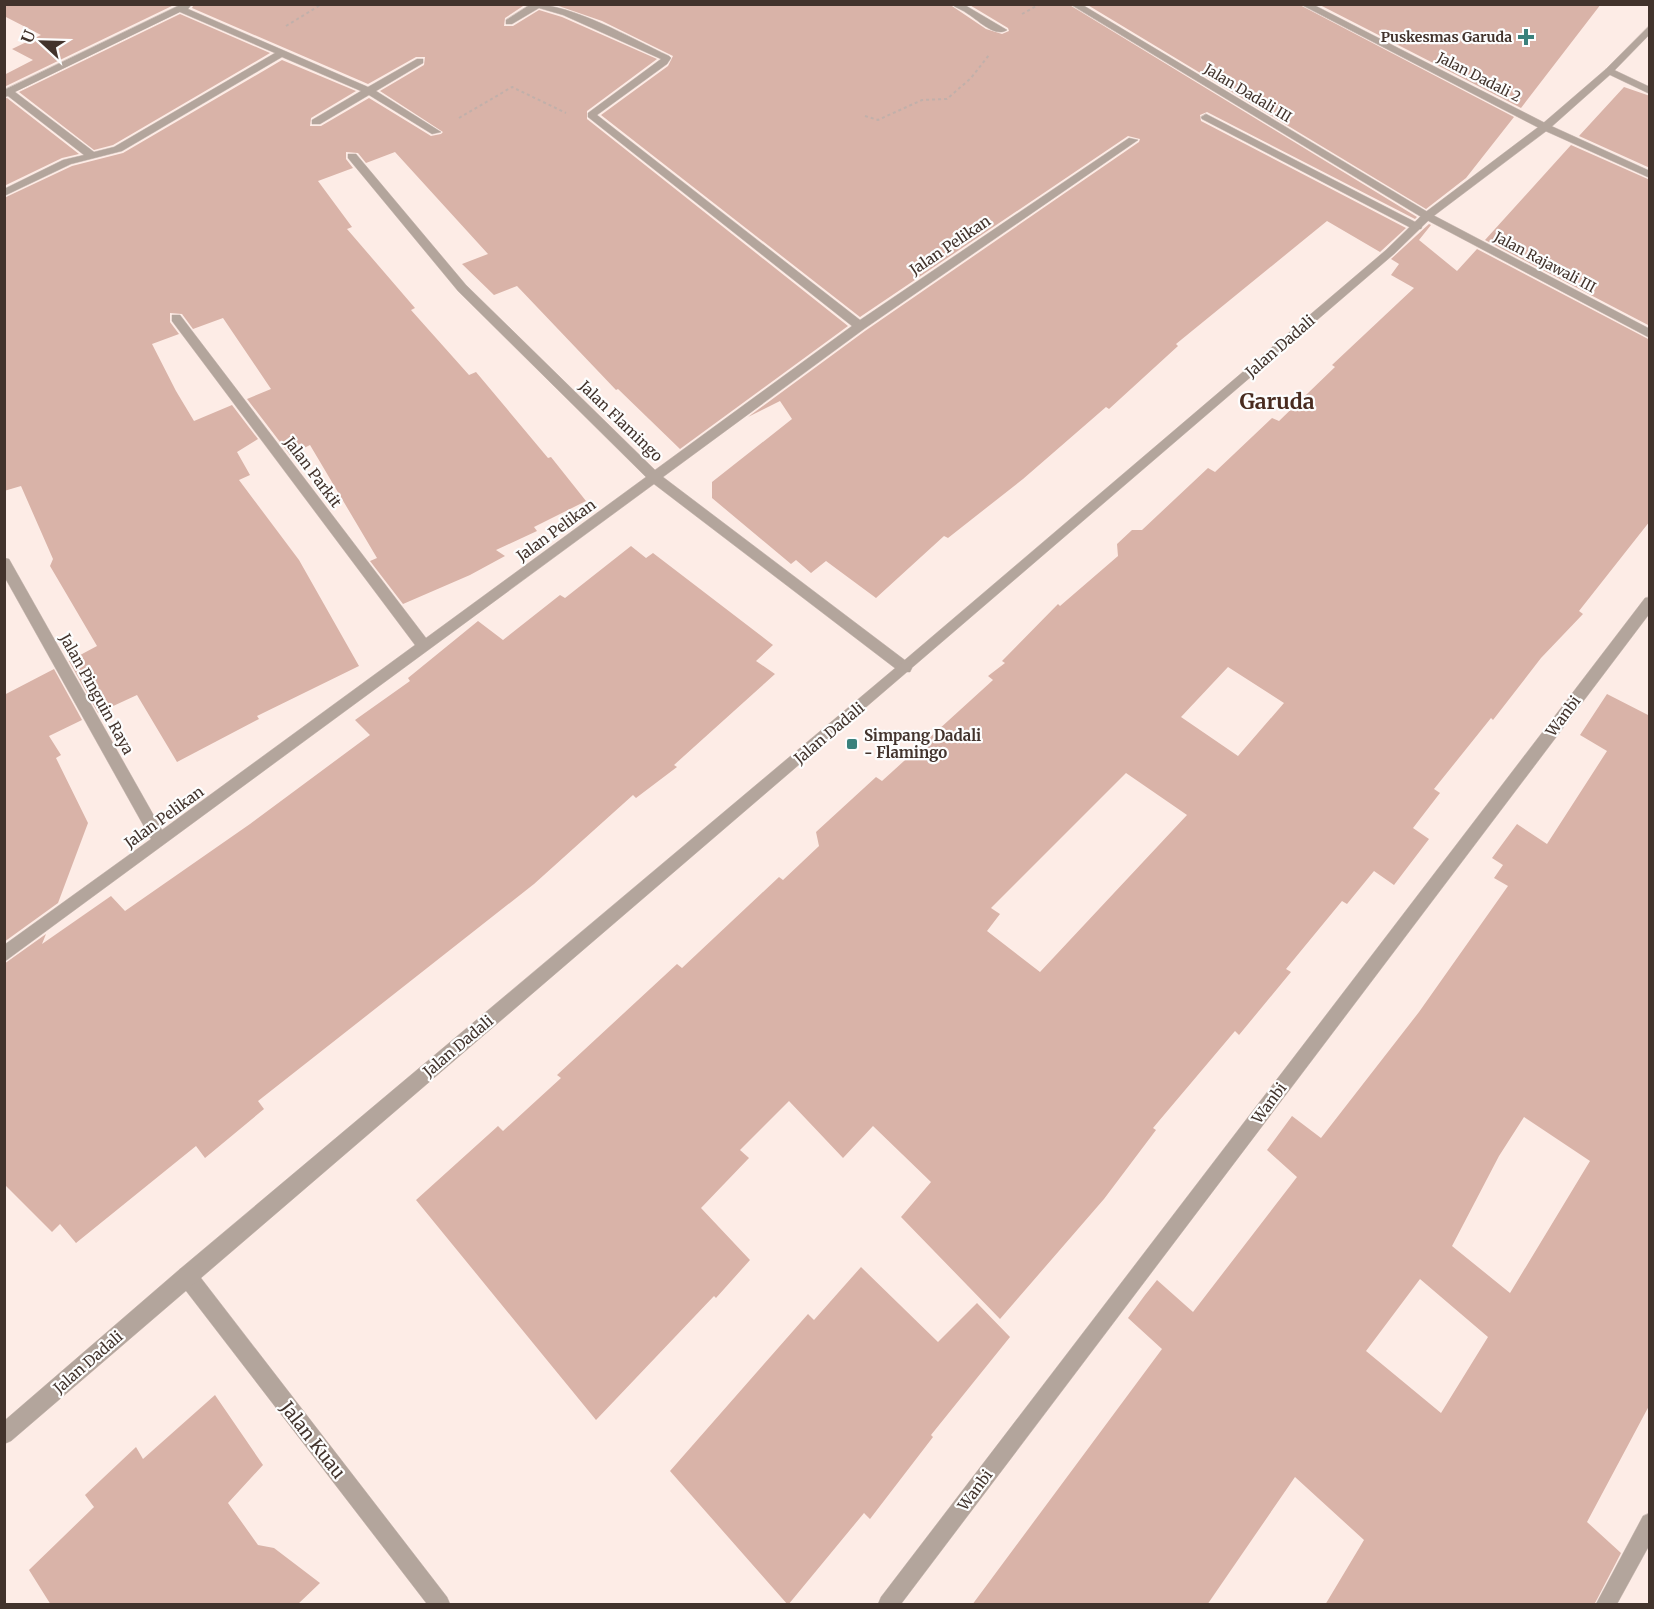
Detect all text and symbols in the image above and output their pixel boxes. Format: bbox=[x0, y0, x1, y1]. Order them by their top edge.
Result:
north arrow bbox=[12, 12, 72, 72]
text: U bbox=[17, 27, 40, 46]
place label: Puskesmas Garuda bbox=[1381, 28, 1512, 46]
marker: Puskesmas Garuda bbox=[1517, 28, 1535, 46]
street label: Jalan Dadali 2 bbox=[1433, 48, 1524, 106]
street label: Jalan Dadali III bbox=[1200, 59, 1295, 126]
street label: Jalan Pelikan bbox=[905, 211, 994, 280]
street label: Jalan Rajawali III bbox=[1490, 227, 1599, 296]
street label: Jalan Dadali bbox=[1241, 311, 1319, 382]
street label: Jalan Flamingo bbox=[575, 376, 667, 466]
district label: Garuda bbox=[1240, 388, 1315, 415]
street label: Jalan Parkit bbox=[280, 432, 346, 511]
street label: Jalan Pelikan bbox=[512, 495, 599, 566]
street label: Jalan Pinguin Raya bbox=[55, 629, 138, 758]
street label: Wanbi bbox=[1541, 692, 1584, 741]
street label: Jalan Dadali bbox=[789, 698, 868, 768]
place label: Simpang Dadali - Flamingo bbox=[864, 726, 981, 762]
marker: Simpang Dadali - Flamingo bbox=[845, 737, 859, 751]
street label: Jalan Pelikan bbox=[120, 782, 207, 853]
street label: Jalan Dadali bbox=[418, 1011, 497, 1081]
street label: Wanbi bbox=[1247, 1079, 1290, 1128]
street label: Jalan Dadali bbox=[49, 1327, 127, 1398]
street label: Jalan Kuau bbox=[275, 1396, 350, 1483]
street label: Wanbi bbox=[953, 1466, 996, 1515]

